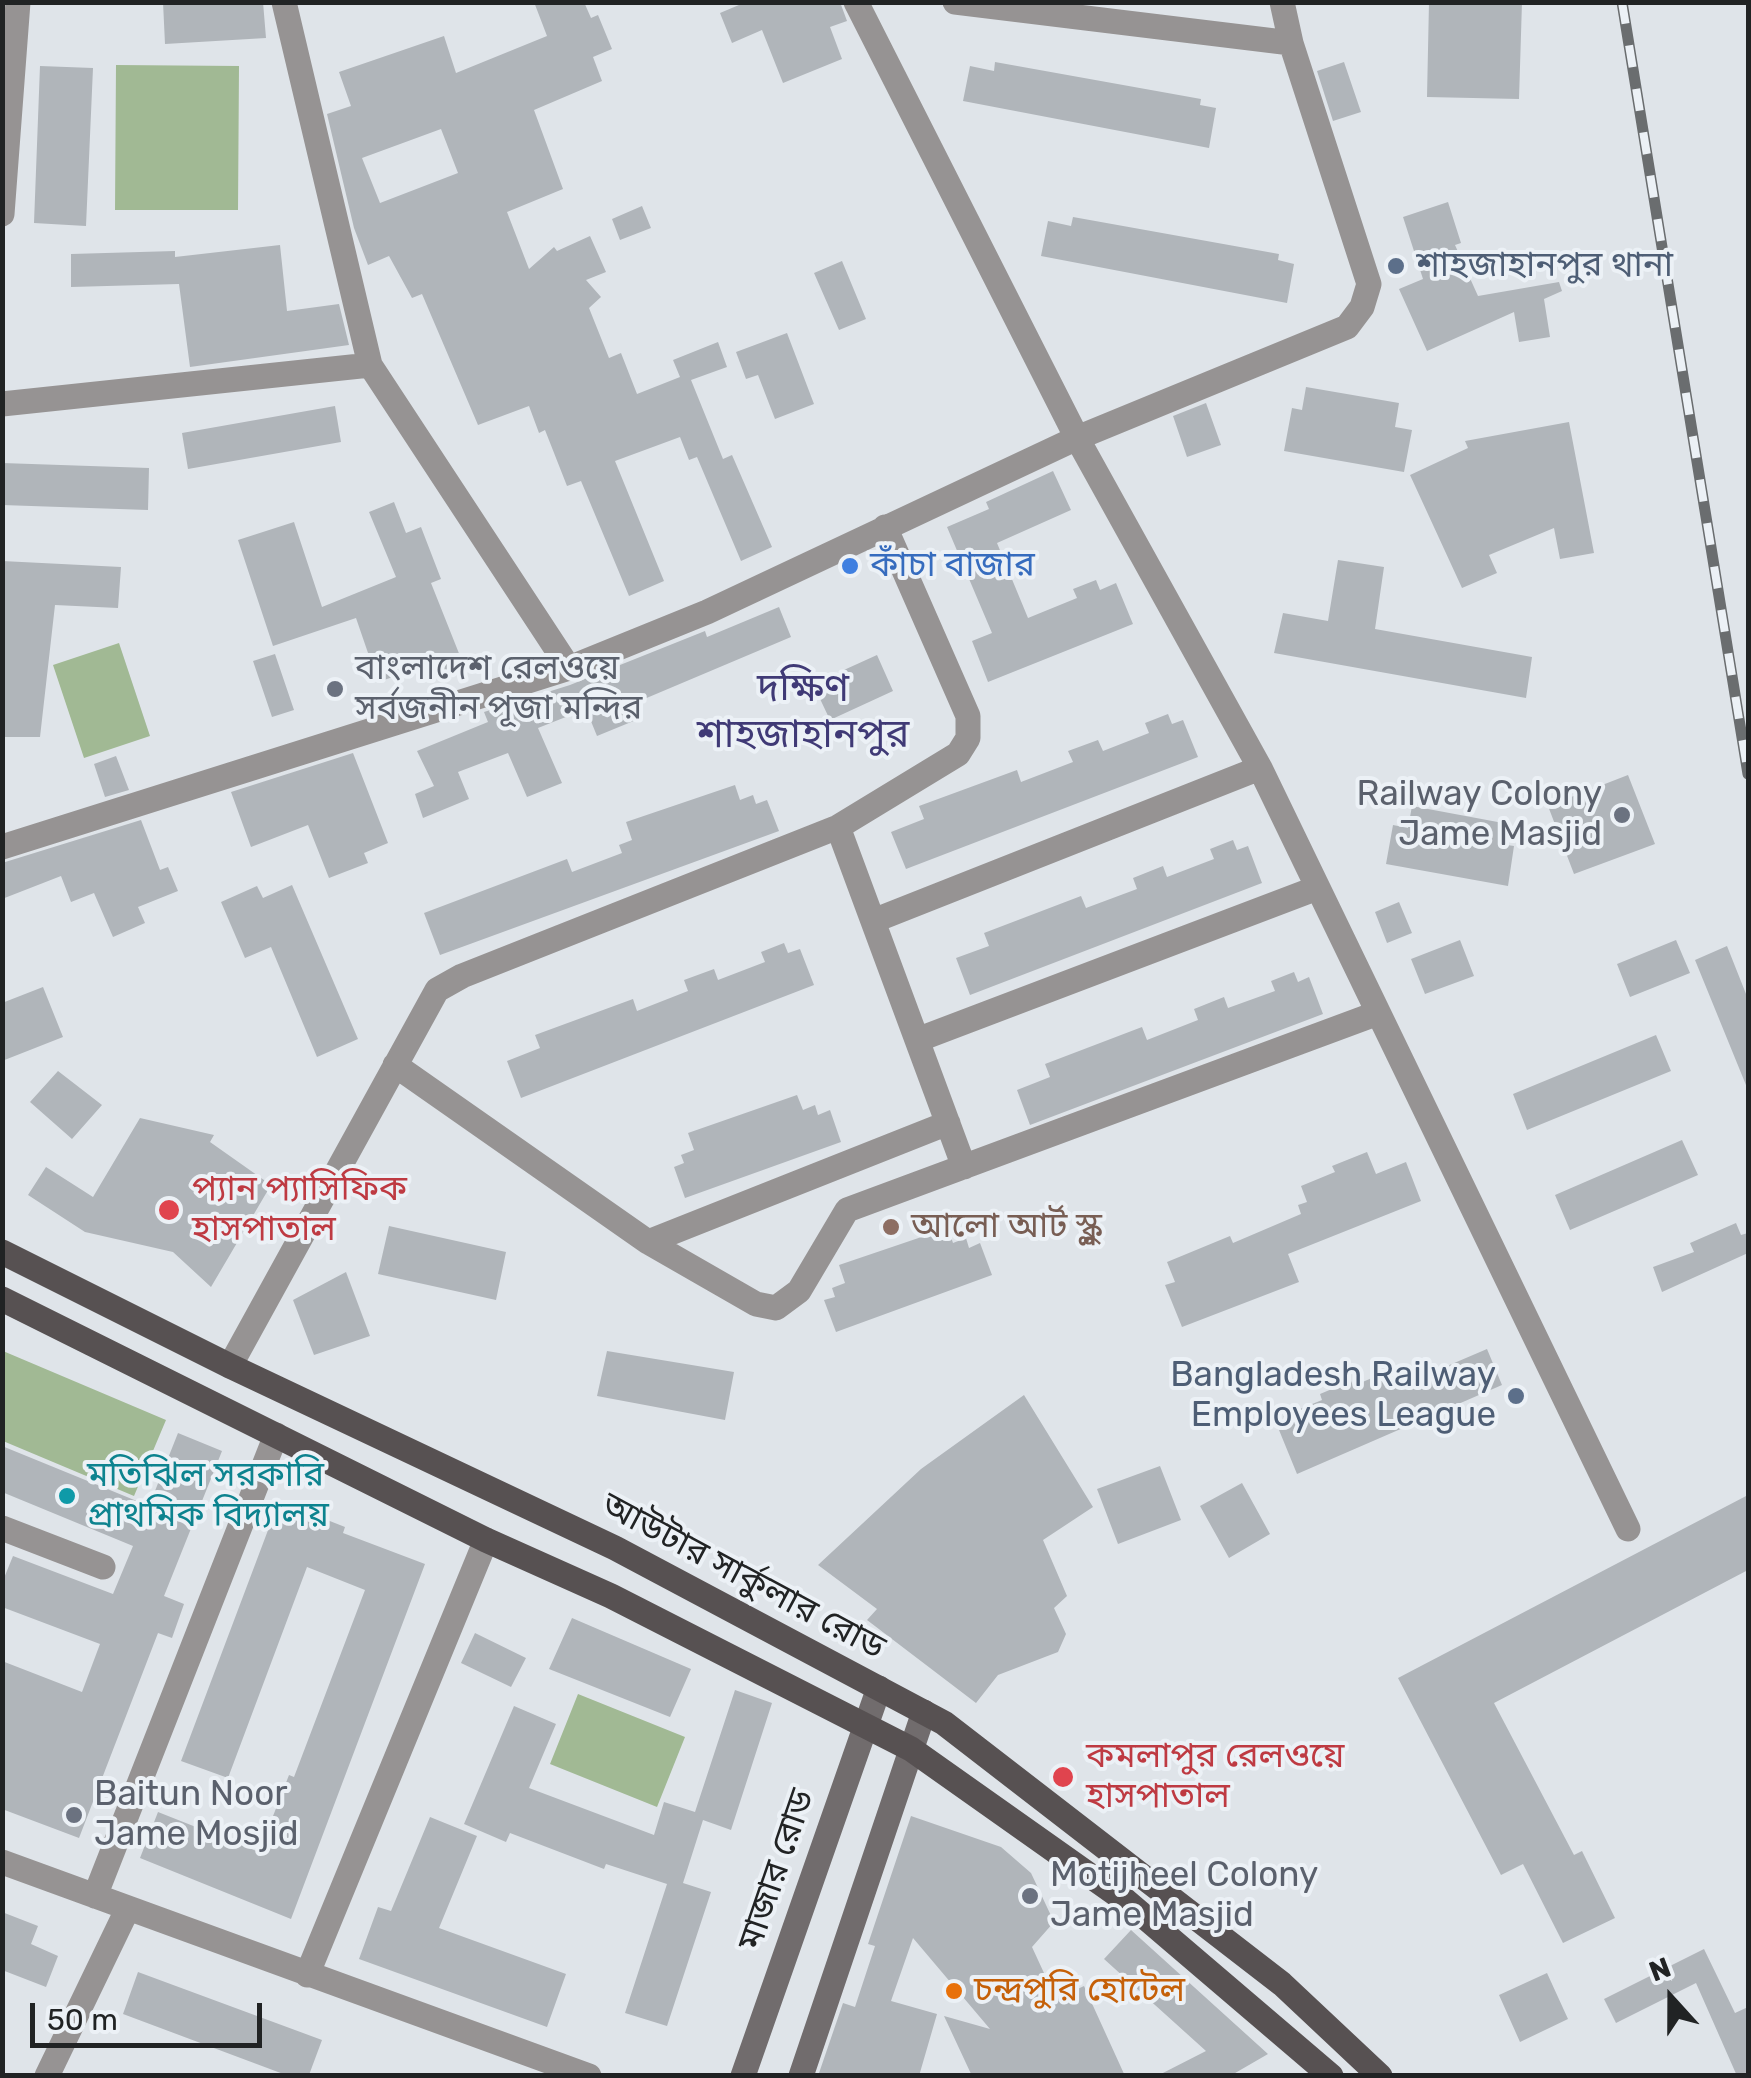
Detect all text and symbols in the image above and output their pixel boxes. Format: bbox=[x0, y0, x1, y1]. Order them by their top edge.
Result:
place label: শাহজাহানপুর থানা bbox=[1416, 245, 1673, 287]
marker: শাহজাহানপুর থানা bbox=[1385, 255, 1407, 277]
place label: কাঁচা বাজার bbox=[870, 545, 1035, 587]
marker: কাঁচা বাজার bbox=[839, 555, 861, 577]
place label: বাংলাদেশ রেলওয়ে সর্বজনীন পূজা মন্দির bbox=[355, 648, 642, 730]
district label: দক্ষিণ শাহজাহানপুর bbox=[697, 665, 909, 759]
marker: বাংলাদেশ রেলওয়ে সর্বজনীন পূজা মন্দির bbox=[324, 678, 346, 700]
place label: Railway Colony Jame Masjid bbox=[1356, 774, 1602, 856]
marker: Railway Colony Jame Masjid bbox=[1611, 804, 1633, 826]
place label: প্যান প্যাসিফিক হাসপাতাল bbox=[192, 1169, 407, 1251]
marker: প্যান প্যাসিফিক হাসপাতাল bbox=[156, 1197, 182, 1223]
place label: আলো আর্ট স্কুল bbox=[911, 1206, 1102, 1248]
marker: আলো আর্ট স্কুল bbox=[880, 1216, 902, 1238]
place label: Bangladesh Railway Employees League bbox=[1170, 1355, 1496, 1437]
marker: Bangladesh Railway Employees League bbox=[1505, 1385, 1527, 1407]
place label: মতিঝিল সরকারি প্রাথমিক বিদ্যালয় bbox=[87, 1455, 329, 1537]
marker: মতিঝিল সরকারি প্রাথমিক বিদ্যালয় bbox=[56, 1485, 78, 1507]
street label: আউটার সার্কুলার রোড bbox=[594, 1485, 892, 1669]
place label: কমলাপুর রেলওয়ে হাসপাতাল bbox=[1086, 1736, 1345, 1818]
marker: কমলাপুর রেলওয়ে হাসপাতাল bbox=[1050, 1764, 1076, 1790]
place label: Baitun Noor Jame Mosjid bbox=[94, 1774, 299, 1856]
street label: মাজার রোড bbox=[730, 1784, 824, 1956]
marker: Baitun Noor Jame Mosjid bbox=[63, 1804, 85, 1826]
place label: Motijheel Colony Jame Masjid bbox=[1050, 1855, 1318, 1937]
marker: Motijheel Colony Jame Masjid bbox=[1019, 1885, 1041, 1907]
north arrow bbox=[1621, 1948, 1721, 2048]
text: N bbox=[1645, 1951, 1675, 1989]
place label: চন্দ্রপুরি হোটেল bbox=[974, 1970, 1185, 2012]
marker: চন্দ্রপুরি হোটেল bbox=[943, 1980, 965, 2002]
scale bar bbox=[35, 1983, 268, 2045]
text: 50 m bbox=[47, 2002, 118, 2038]

